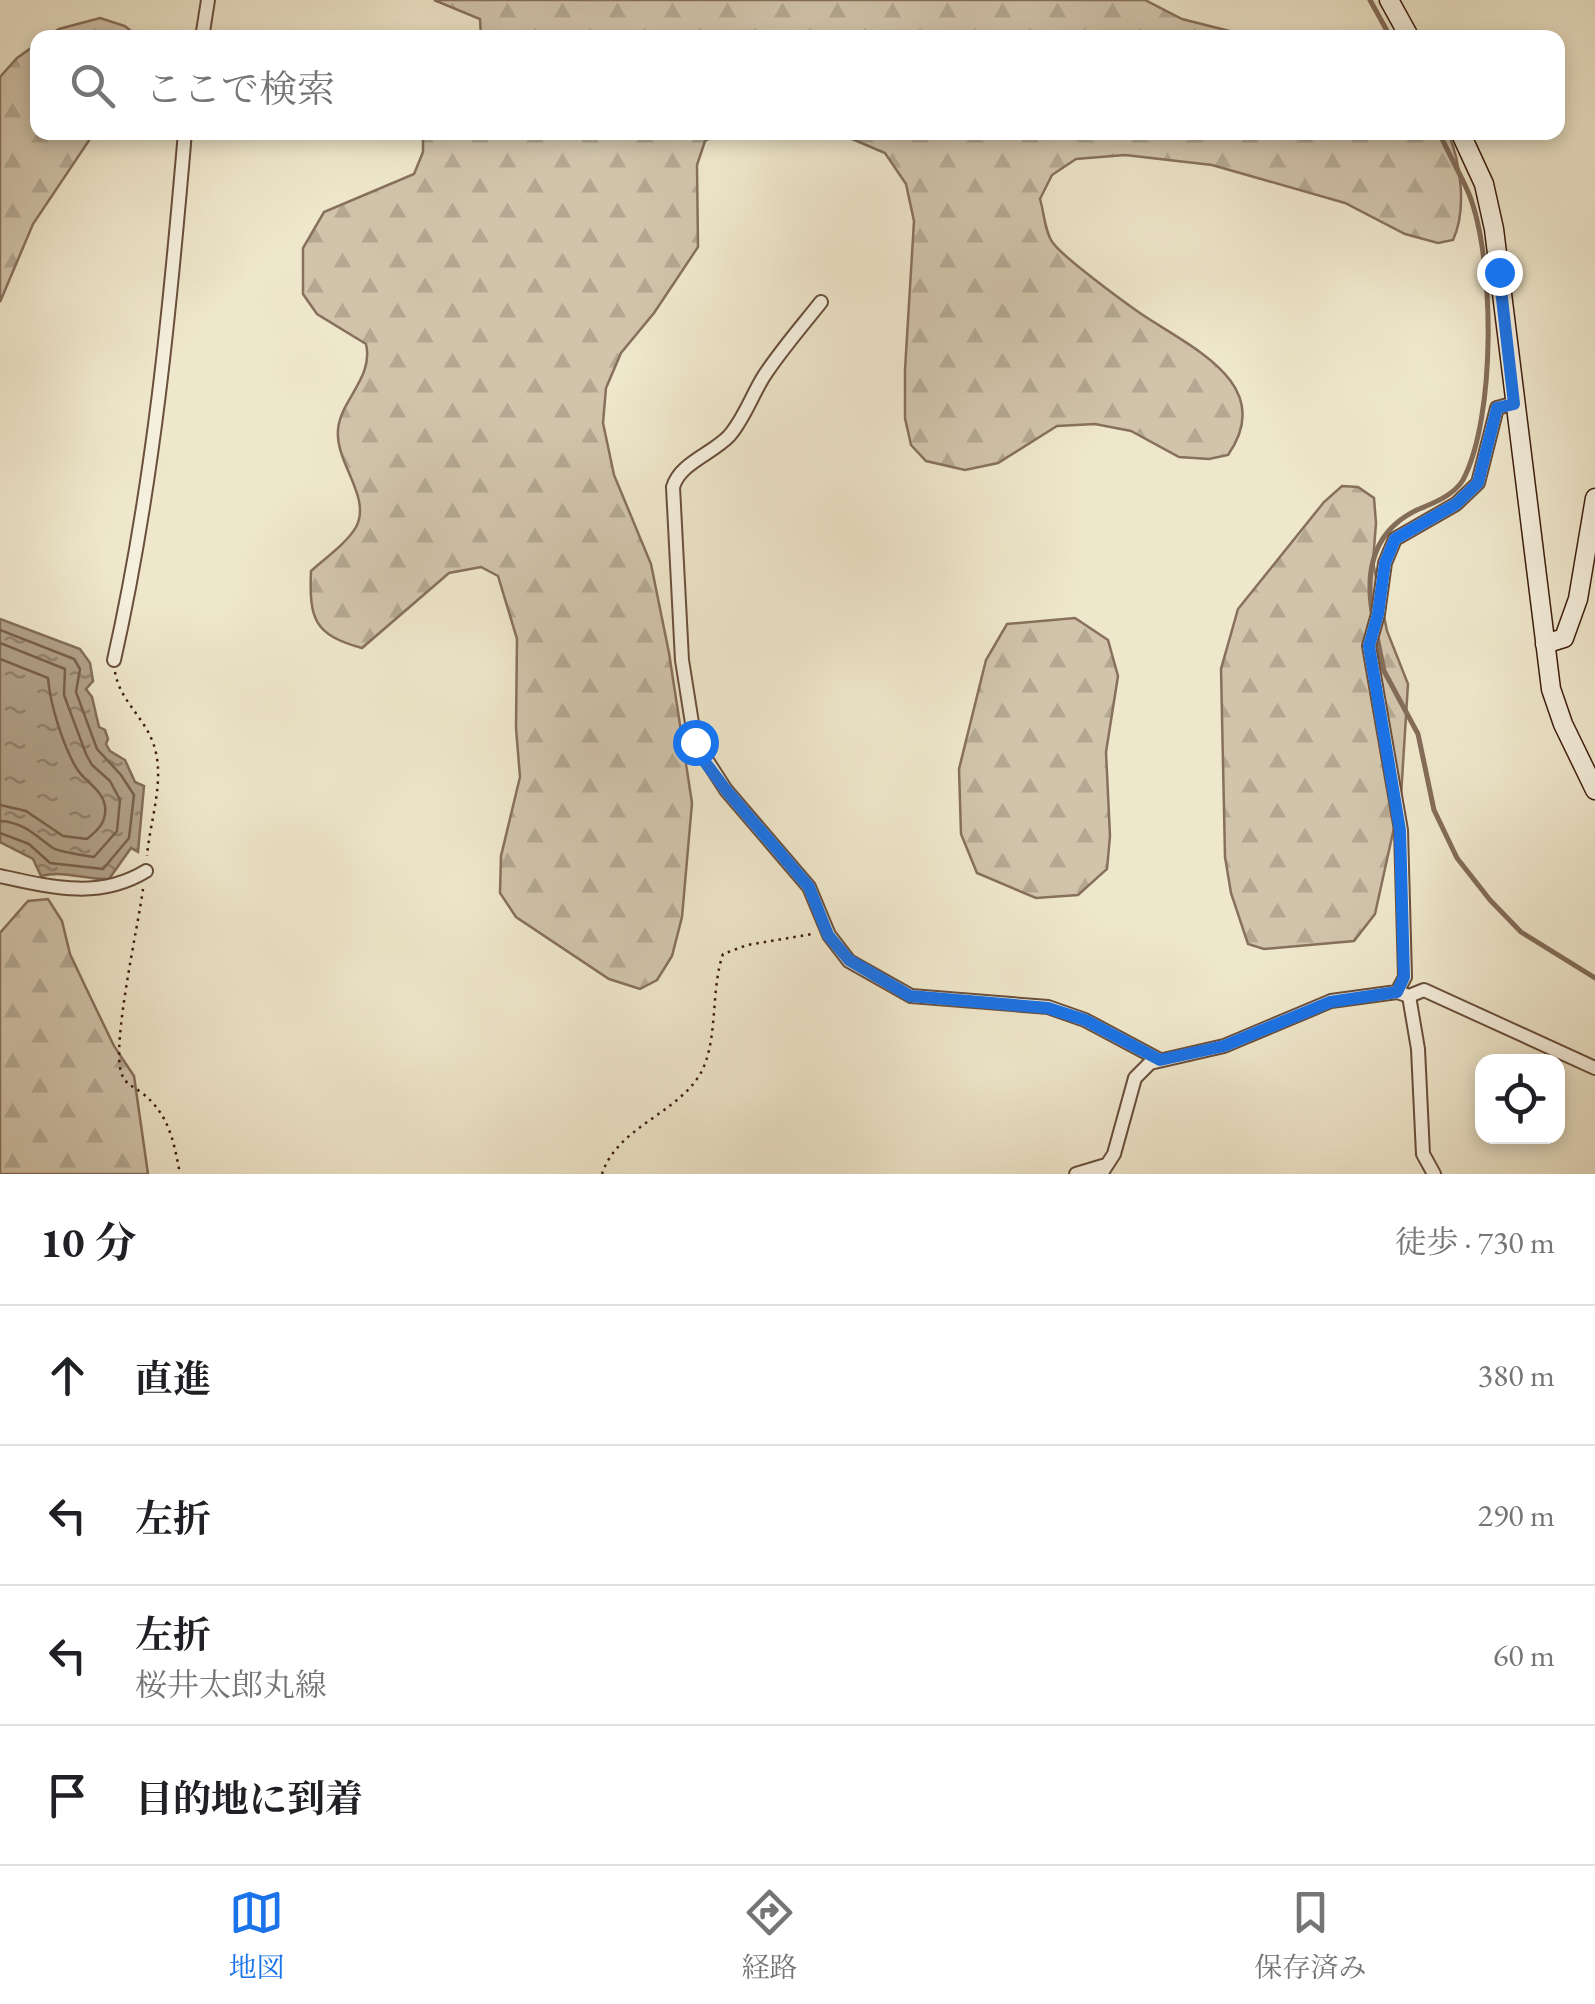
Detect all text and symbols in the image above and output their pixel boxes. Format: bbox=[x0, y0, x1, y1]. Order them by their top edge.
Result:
search box bbox=[30, 30, 1565, 140]
icon: search bbox=[65, 58, 120, 113]
text: ここで検索 bbox=[145, 64, 335, 113]
route end bbox=[1477, 250, 1523, 296]
route start bbox=[673, 720, 719, 766]
map controls bbox=[1475, 1054, 1565, 1144]
button: locate bbox=[1475, 1054, 1565, 1144]
text: 10 分 bbox=[40, 1215, 136, 1270]
text: 徒歩 · 730 m bbox=[1394, 1221, 1555, 1263]
icon: ahead bbox=[40, 1348, 95, 1403]
text: 直進 bbox=[135, 1354, 211, 1403]
text: 380 m bbox=[1478, 1354, 1555, 1396]
icon: left bbox=[40, 1488, 95, 1543]
text: 左折 bbox=[135, 1494, 211, 1543]
text: 290 m bbox=[1478, 1494, 1555, 1536]
text: 左折 bbox=[135, 1610, 211, 1659]
icon: left bbox=[40, 1628, 95, 1683]
text: 60 m bbox=[1493, 1634, 1555, 1676]
text: 桜井太郎丸線 bbox=[135, 1664, 327, 1706]
icon: arrive bbox=[40, 1768, 95, 1823]
text: 目的地に到着 bbox=[135, 1774, 363, 1823]
tab: 地図 bbox=[228, 1885, 285, 1985]
tab: 経路 bbox=[741, 1885, 798, 1985]
tab: 保存済み bbox=[1254, 1885, 1367, 1985]

